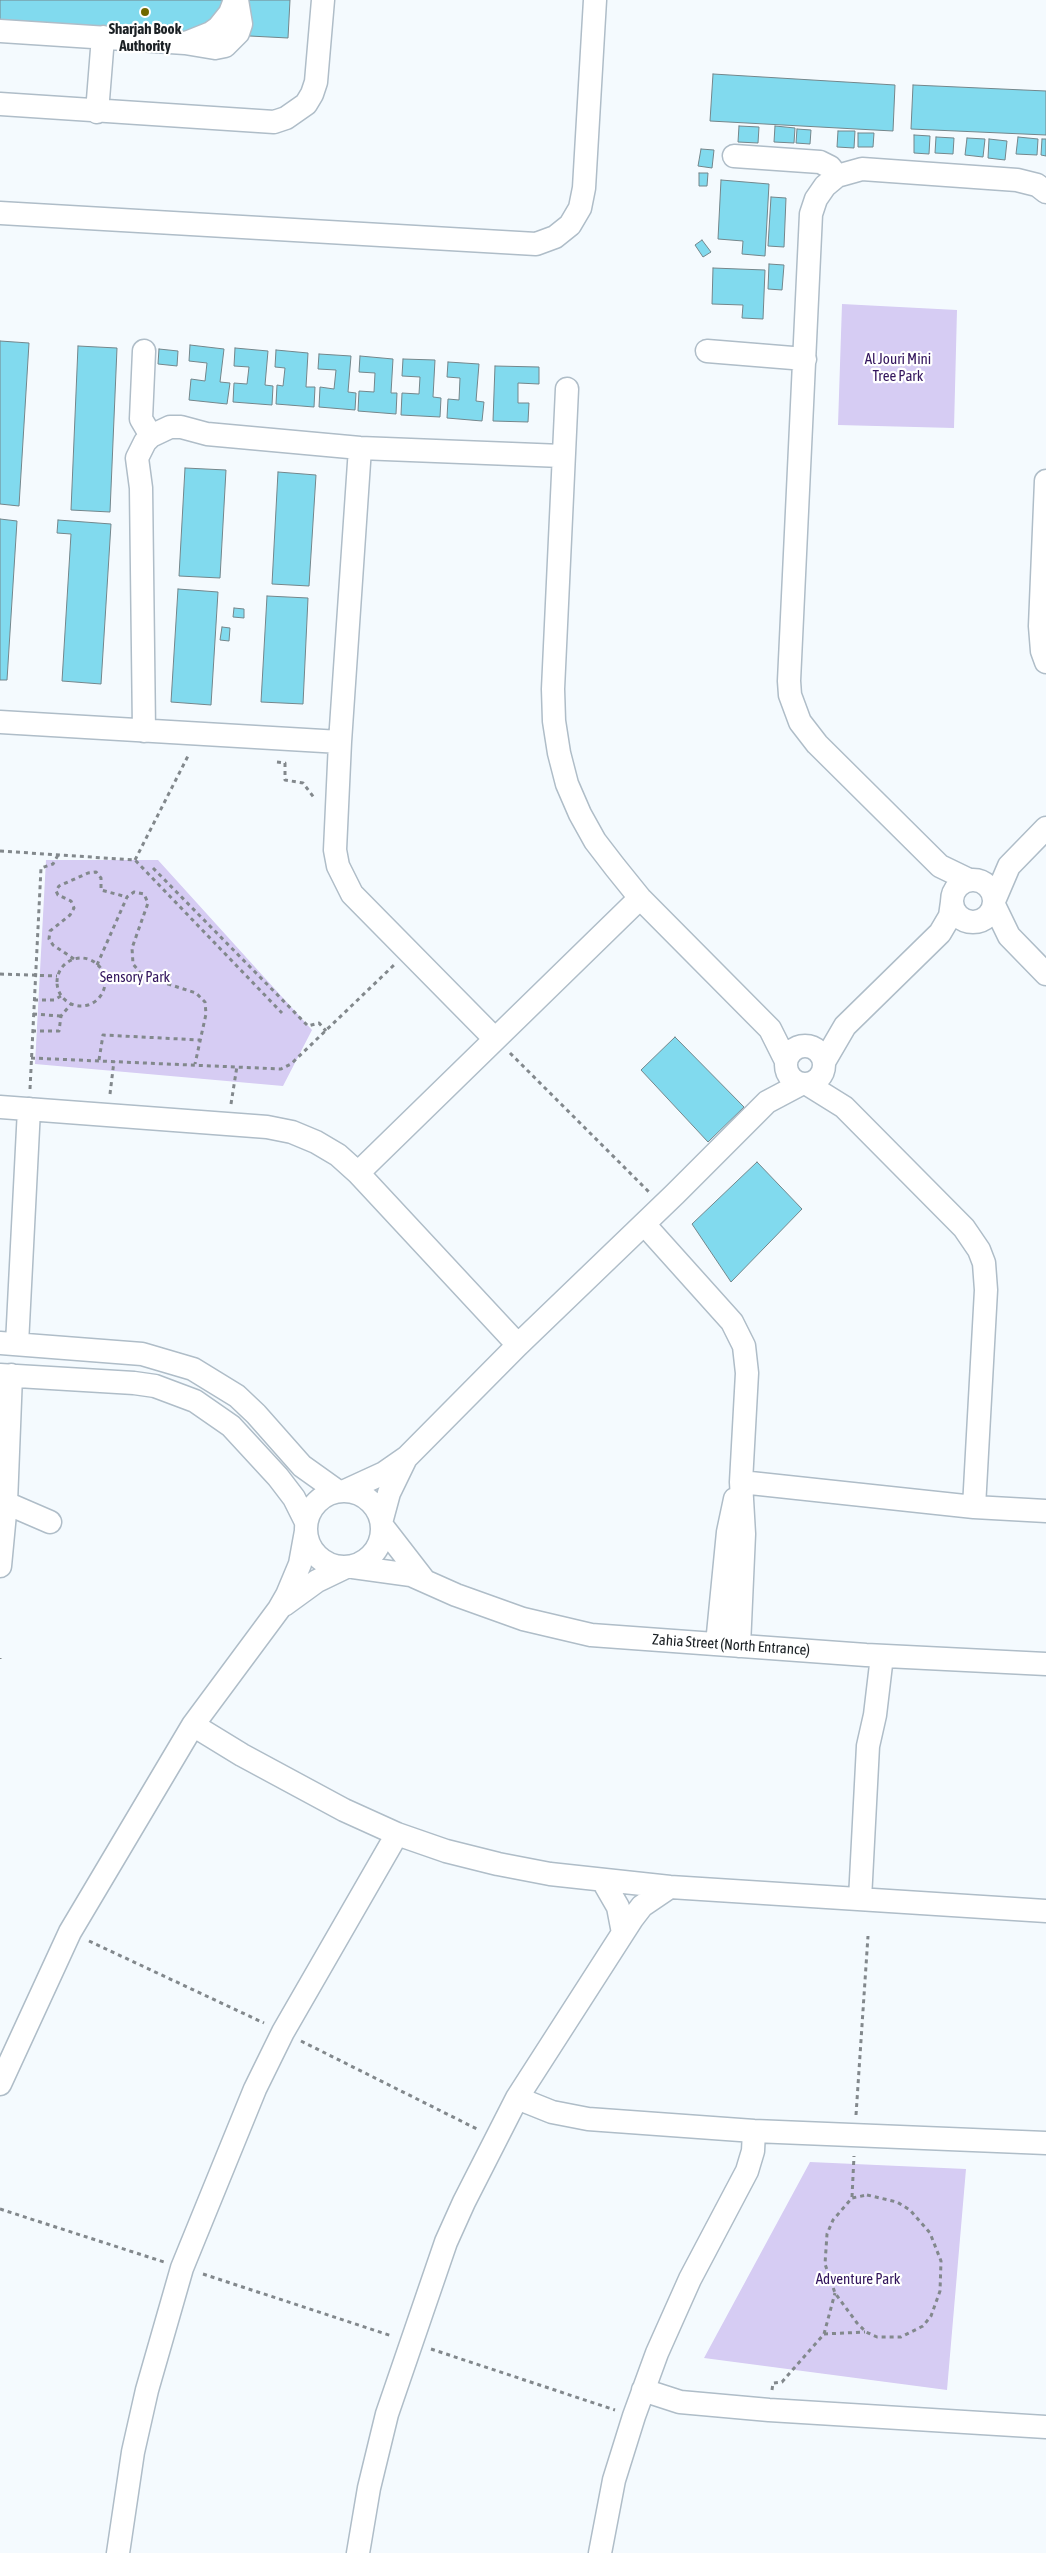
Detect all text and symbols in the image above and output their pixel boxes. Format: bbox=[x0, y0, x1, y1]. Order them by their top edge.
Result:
marker: Sharjah Book Authority bbox=[139, 6, 151, 18]
place label: Sharjah Book Authority bbox=[109, 20, 181, 55]
park label: Al Jouri Mini Tree Park bbox=[865, 350, 931, 385]
park label: Sensory Park bbox=[100, 968, 170, 986]
street label: Zahia Street (North Entrance) bbox=[651, 1631, 811, 1659]
park label: Adventure Park bbox=[816, 2270, 900, 2288]

